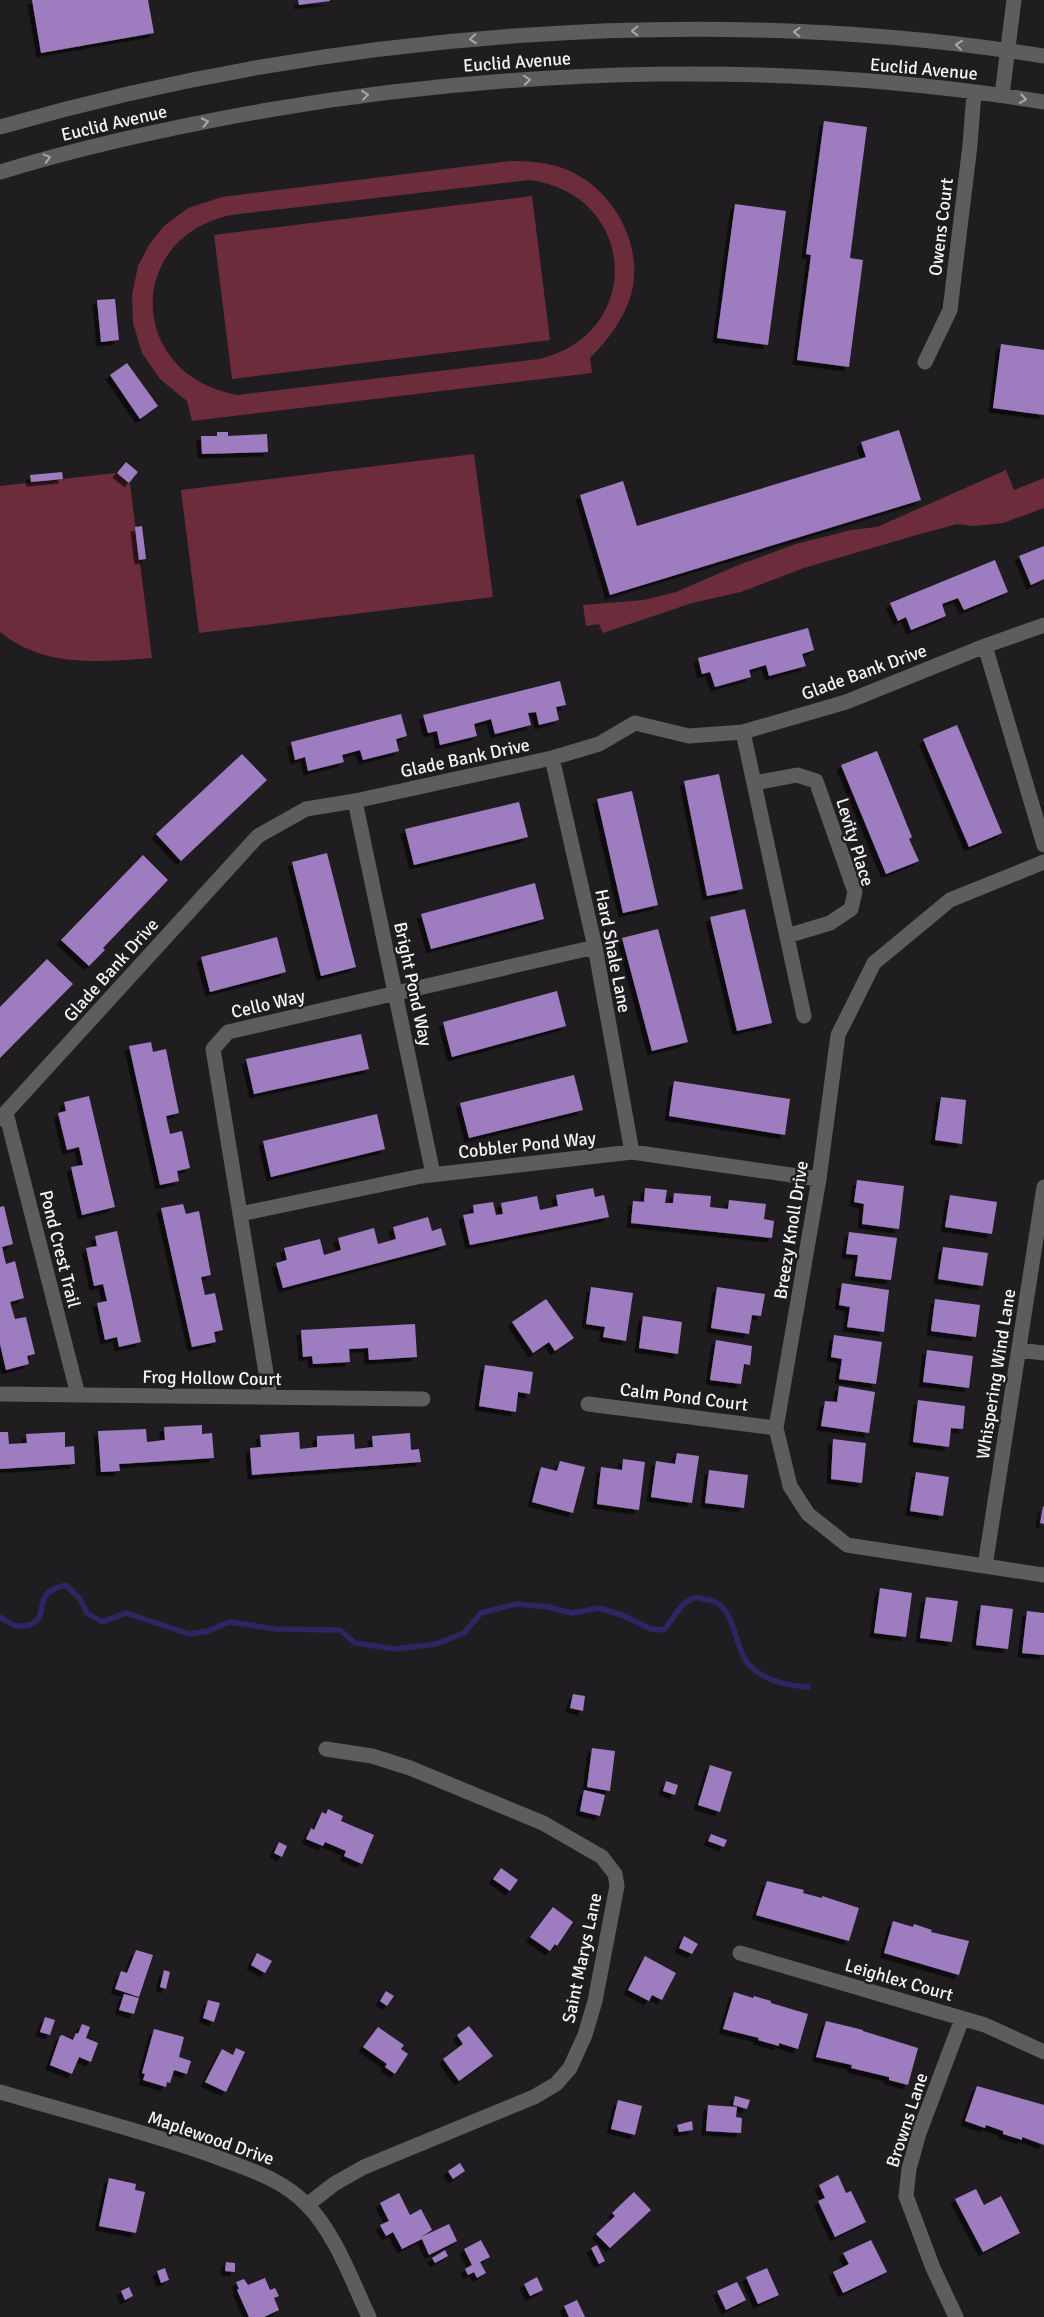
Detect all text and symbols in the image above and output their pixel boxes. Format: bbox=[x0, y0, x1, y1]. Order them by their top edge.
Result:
one-way arrow bbox=[631, 26, 638, 36]
one-way arrow bbox=[793, 27, 801, 38]
one-way arrow bbox=[468, 34, 476, 45]
one-way arrow bbox=[955, 40, 963, 51]
street label: Euclid Avenue bbox=[462, 47, 572, 77]
street label: Euclid Avenue bbox=[869, 53, 979, 85]
one-way arrow bbox=[523, 74, 531, 85]
one-way arrow bbox=[362, 90, 370, 101]
one-way arrow bbox=[1019, 93, 1028, 103]
street label: Euclid Avenue bbox=[59, 100, 169, 146]
one-way arrow bbox=[201, 117, 209, 127]
one-way arrow bbox=[42, 153, 51, 164]
street label: Owens Court bbox=[924, 177, 958, 277]
street label: Glade Bank Drive bbox=[798, 639, 930, 705]
street label: Glade Bank Drive bbox=[398, 734, 532, 782]
street label: Levity Place bbox=[831, 795, 879, 889]
street label: Hard Shale Lane bbox=[590, 887, 636, 1015]
street label: Glade Bank Drive bbox=[59, 914, 163, 1026]
street label: Bright Pond Way bbox=[389, 920, 437, 1049]
street label: Cello Way bbox=[229, 985, 308, 1023]
street label: Cobbler Pond Way bbox=[457, 1127, 597, 1163]
street label: Breezy Knoll Drive bbox=[769, 1159, 813, 1301]
street label: Pond Crest Trail bbox=[35, 1188, 85, 1310]
street label: Whispering Wind Lane bbox=[972, 1287, 1020, 1461]
street label: Frog Hollow Court bbox=[142, 1366, 282, 1390]
street label: Calm Pond Court bbox=[619, 1378, 749, 1416]
street label: Saint Marys Lane bbox=[557, 1891, 607, 2025]
street label: Leighlex Court bbox=[842, 1954, 956, 2006]
street label: Browns Lane bbox=[881, 2070, 933, 2170]
street label: Maplewood Drive bbox=[145, 2106, 277, 2170]

